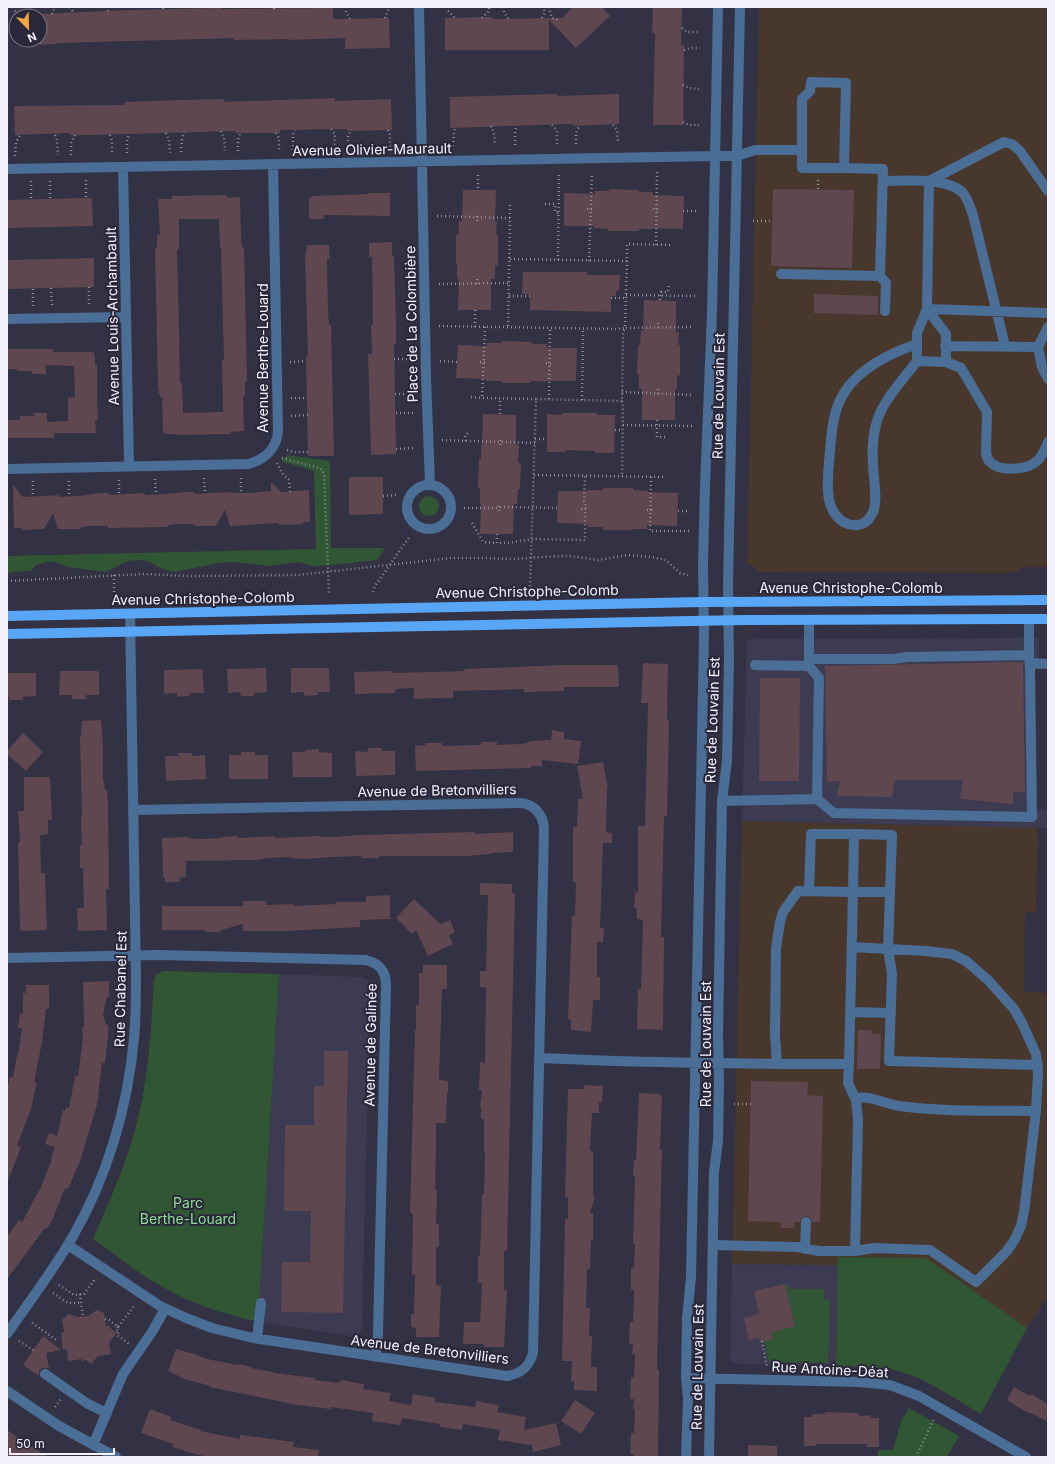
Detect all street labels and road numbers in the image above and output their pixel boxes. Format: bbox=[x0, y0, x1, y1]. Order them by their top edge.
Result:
street label: Avenue Olivier-Maurault bbox=[292, 139, 452, 159]
street label: Avenue Louis-Archambault bbox=[102, 226, 122, 405]
street label: Place de La Colombière bbox=[401, 246, 421, 402]
street label: Avenue Berthe-Louard bbox=[254, 283, 271, 433]
street label: Rue de Louvain Est bbox=[708, 332, 728, 459]
street label: Avenue Christophe-Colomb bbox=[759, 579, 943, 596]
street label: Avenue Christophe-Colomb bbox=[435, 581, 619, 601]
street label: Avenue Christophe-Colomb bbox=[111, 588, 295, 608]
street label: Rue de Louvain Est bbox=[701, 656, 723, 783]
street label: Avenue de Bretonvilliers bbox=[357, 780, 517, 800]
street label: Rue Chabanel Est bbox=[110, 930, 130, 1047]
street label: Rue de Louvain Est bbox=[697, 980, 714, 1107]
street label: Avenue de Galinée bbox=[360, 983, 380, 1107]
street label: Rue de Louvain Est bbox=[687, 1303, 707, 1430]
street label: Avenue de Bretonvilliers bbox=[350, 1331, 510, 1367]
street label: Rue Antoine-Déat bbox=[771, 1357, 889, 1381]

